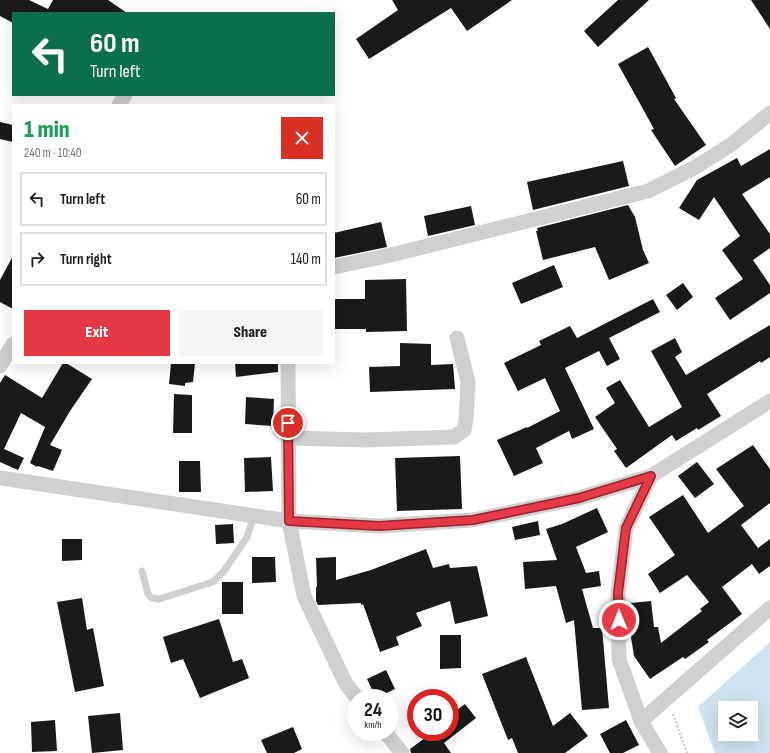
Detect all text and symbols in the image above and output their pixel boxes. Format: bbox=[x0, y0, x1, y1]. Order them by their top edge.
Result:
text: 60 m bbox=[90, 27, 139, 60]
icon: left bbox=[24, 28, 76, 80]
text: Turn left bbox=[90, 61, 141, 82]
text: 1 min bbox=[24, 115, 70, 144]
button: close bbox=[281, 117, 323, 159]
text: 240 m · 10:40 bbox=[24, 145, 82, 161]
icon: left bbox=[26, 188, 48, 210]
text: Turn left bbox=[60, 190, 105, 209]
text: 60 m bbox=[296, 190, 321, 209]
icon: right bbox=[26, 248, 48, 270]
text: Turn right bbox=[60, 250, 112, 269]
text: 140 m bbox=[291, 250, 321, 269]
button: Exit bbox=[24, 310, 170, 356]
button: Share bbox=[178, 310, 323, 356]
pin bbox=[271, 406, 305, 440]
icon: arrive bbox=[277, 412, 299, 434]
position arrow bbox=[598, 599, 640, 641]
speed limit sign: 30 bbox=[407, 689, 459, 741]
text: 24 bbox=[364, 698, 382, 722]
map controls bbox=[718, 701, 758, 741]
button: layers bbox=[718, 701, 758, 741]
text: km/h bbox=[364, 719, 382, 731]

